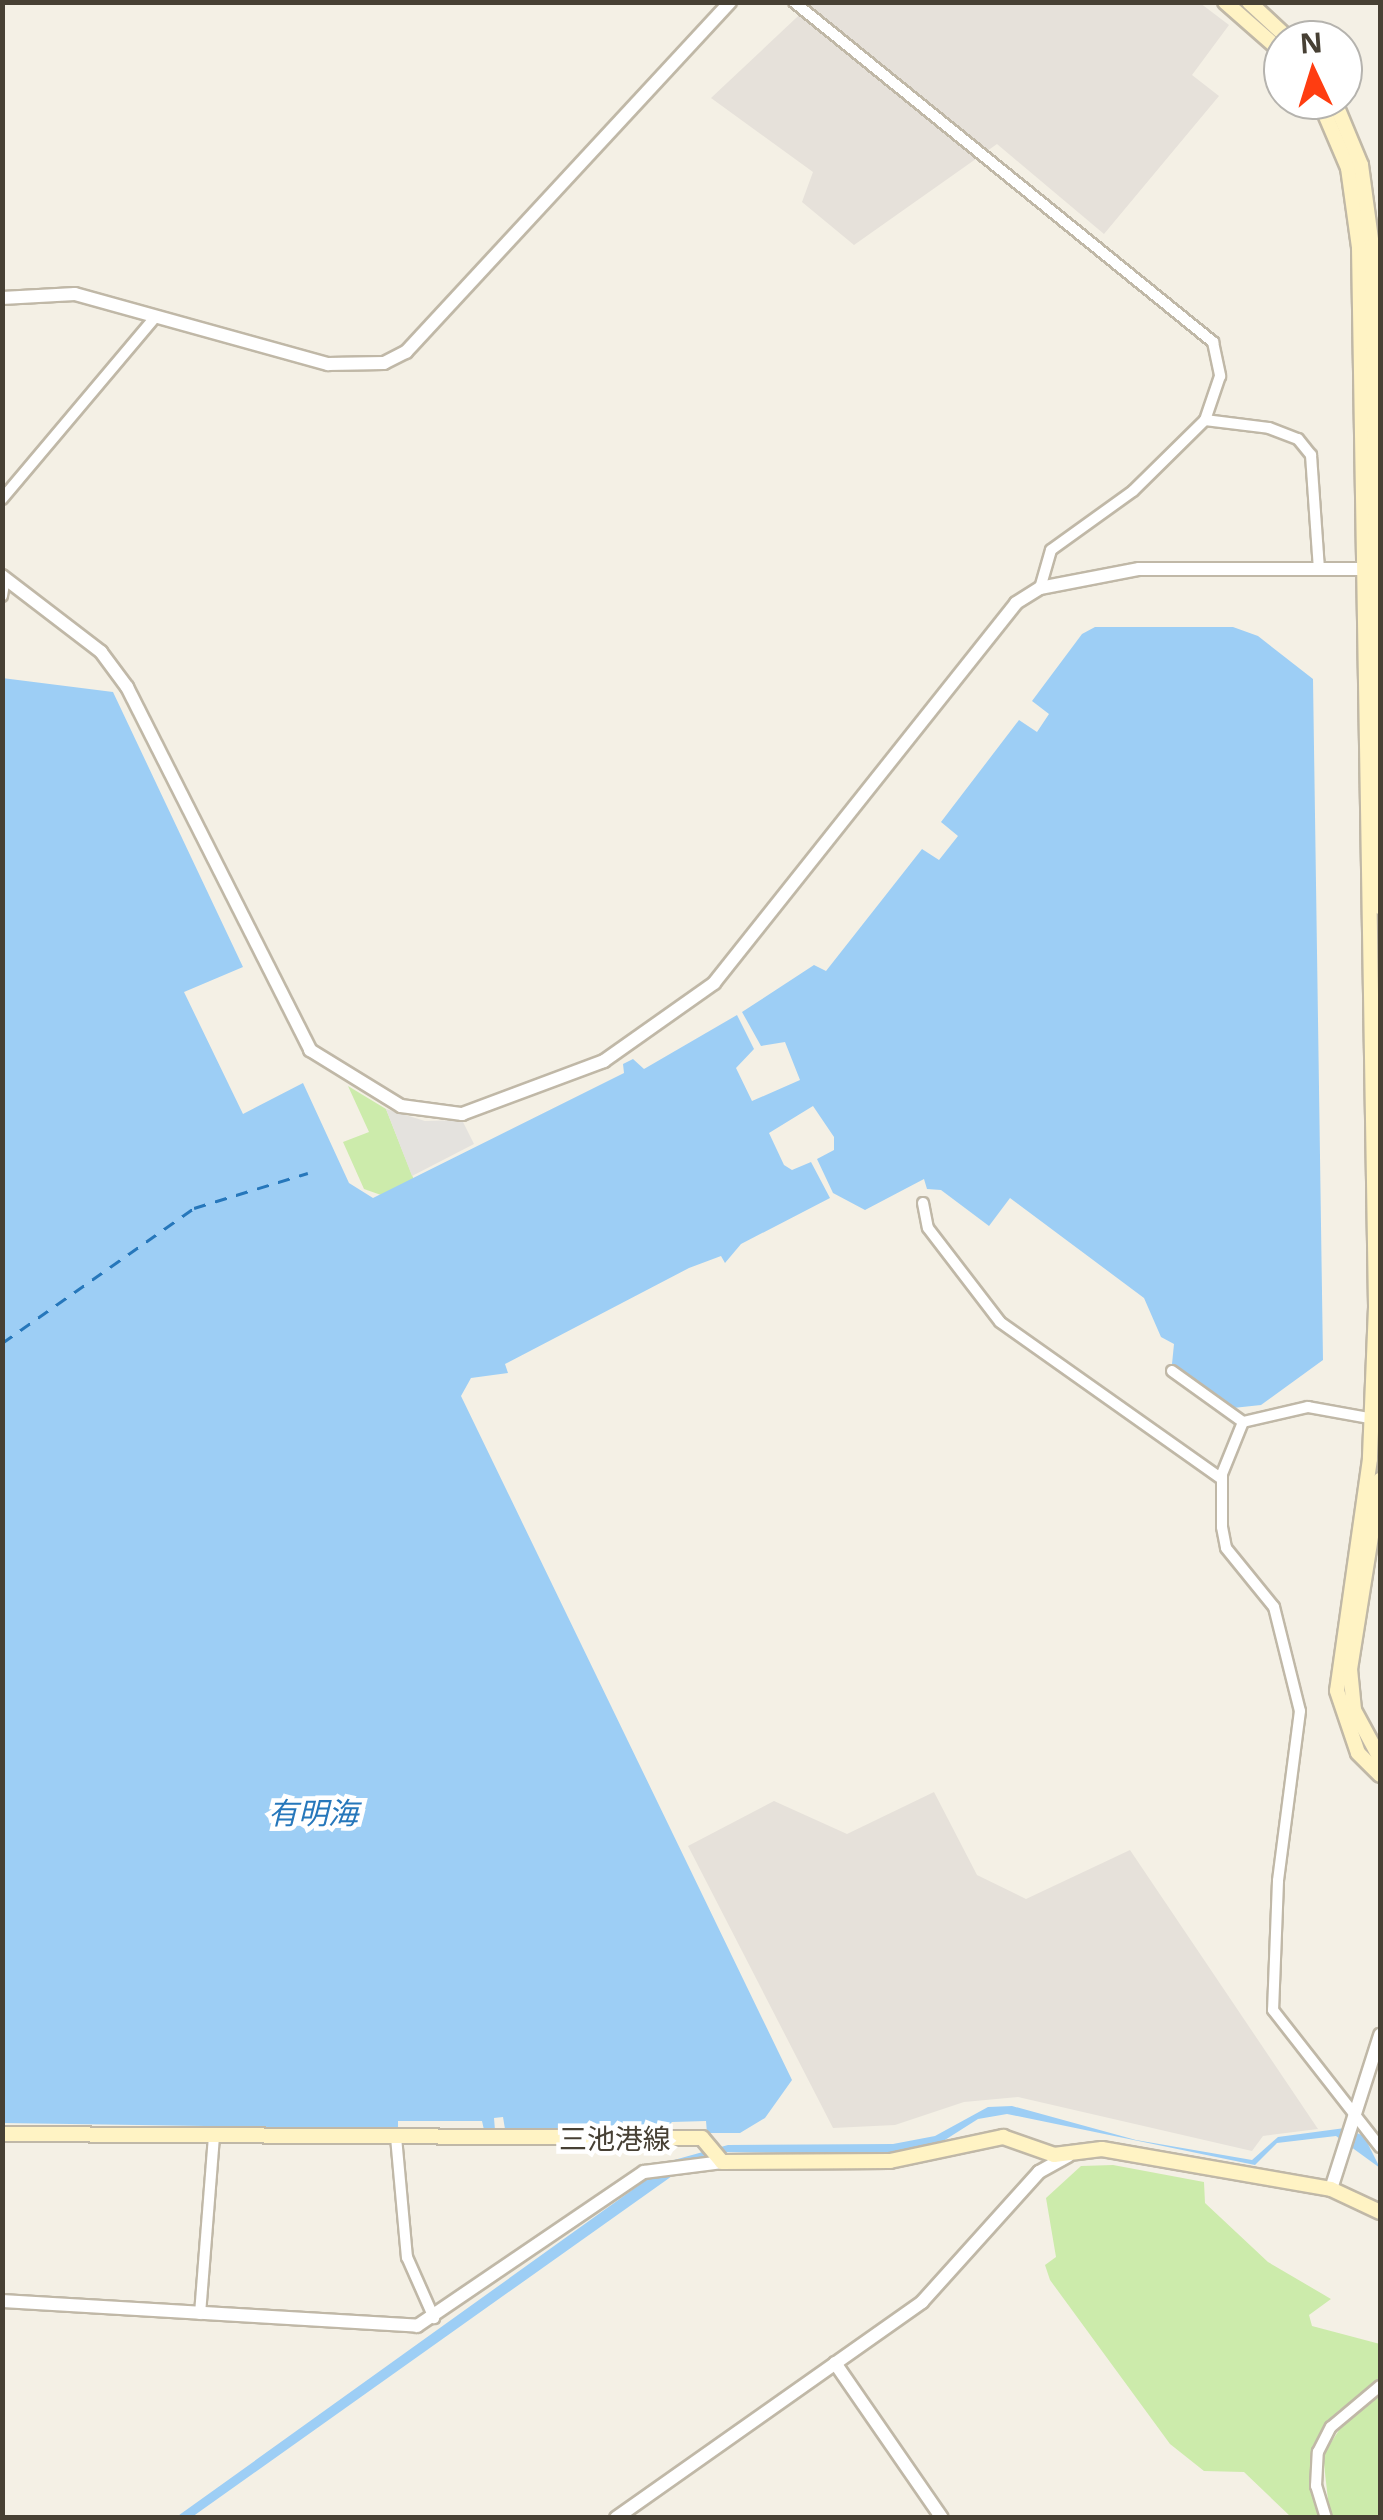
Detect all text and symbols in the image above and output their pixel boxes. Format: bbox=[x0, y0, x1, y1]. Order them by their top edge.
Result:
north arrow bbox=[1263, 20, 1363, 120]
text: N bbox=[1298, 22, 1324, 62]
water label: 有明海 bbox=[268, 1795, 358, 1831]
street label: 三池港線 bbox=[559, 2121, 671, 2155]

